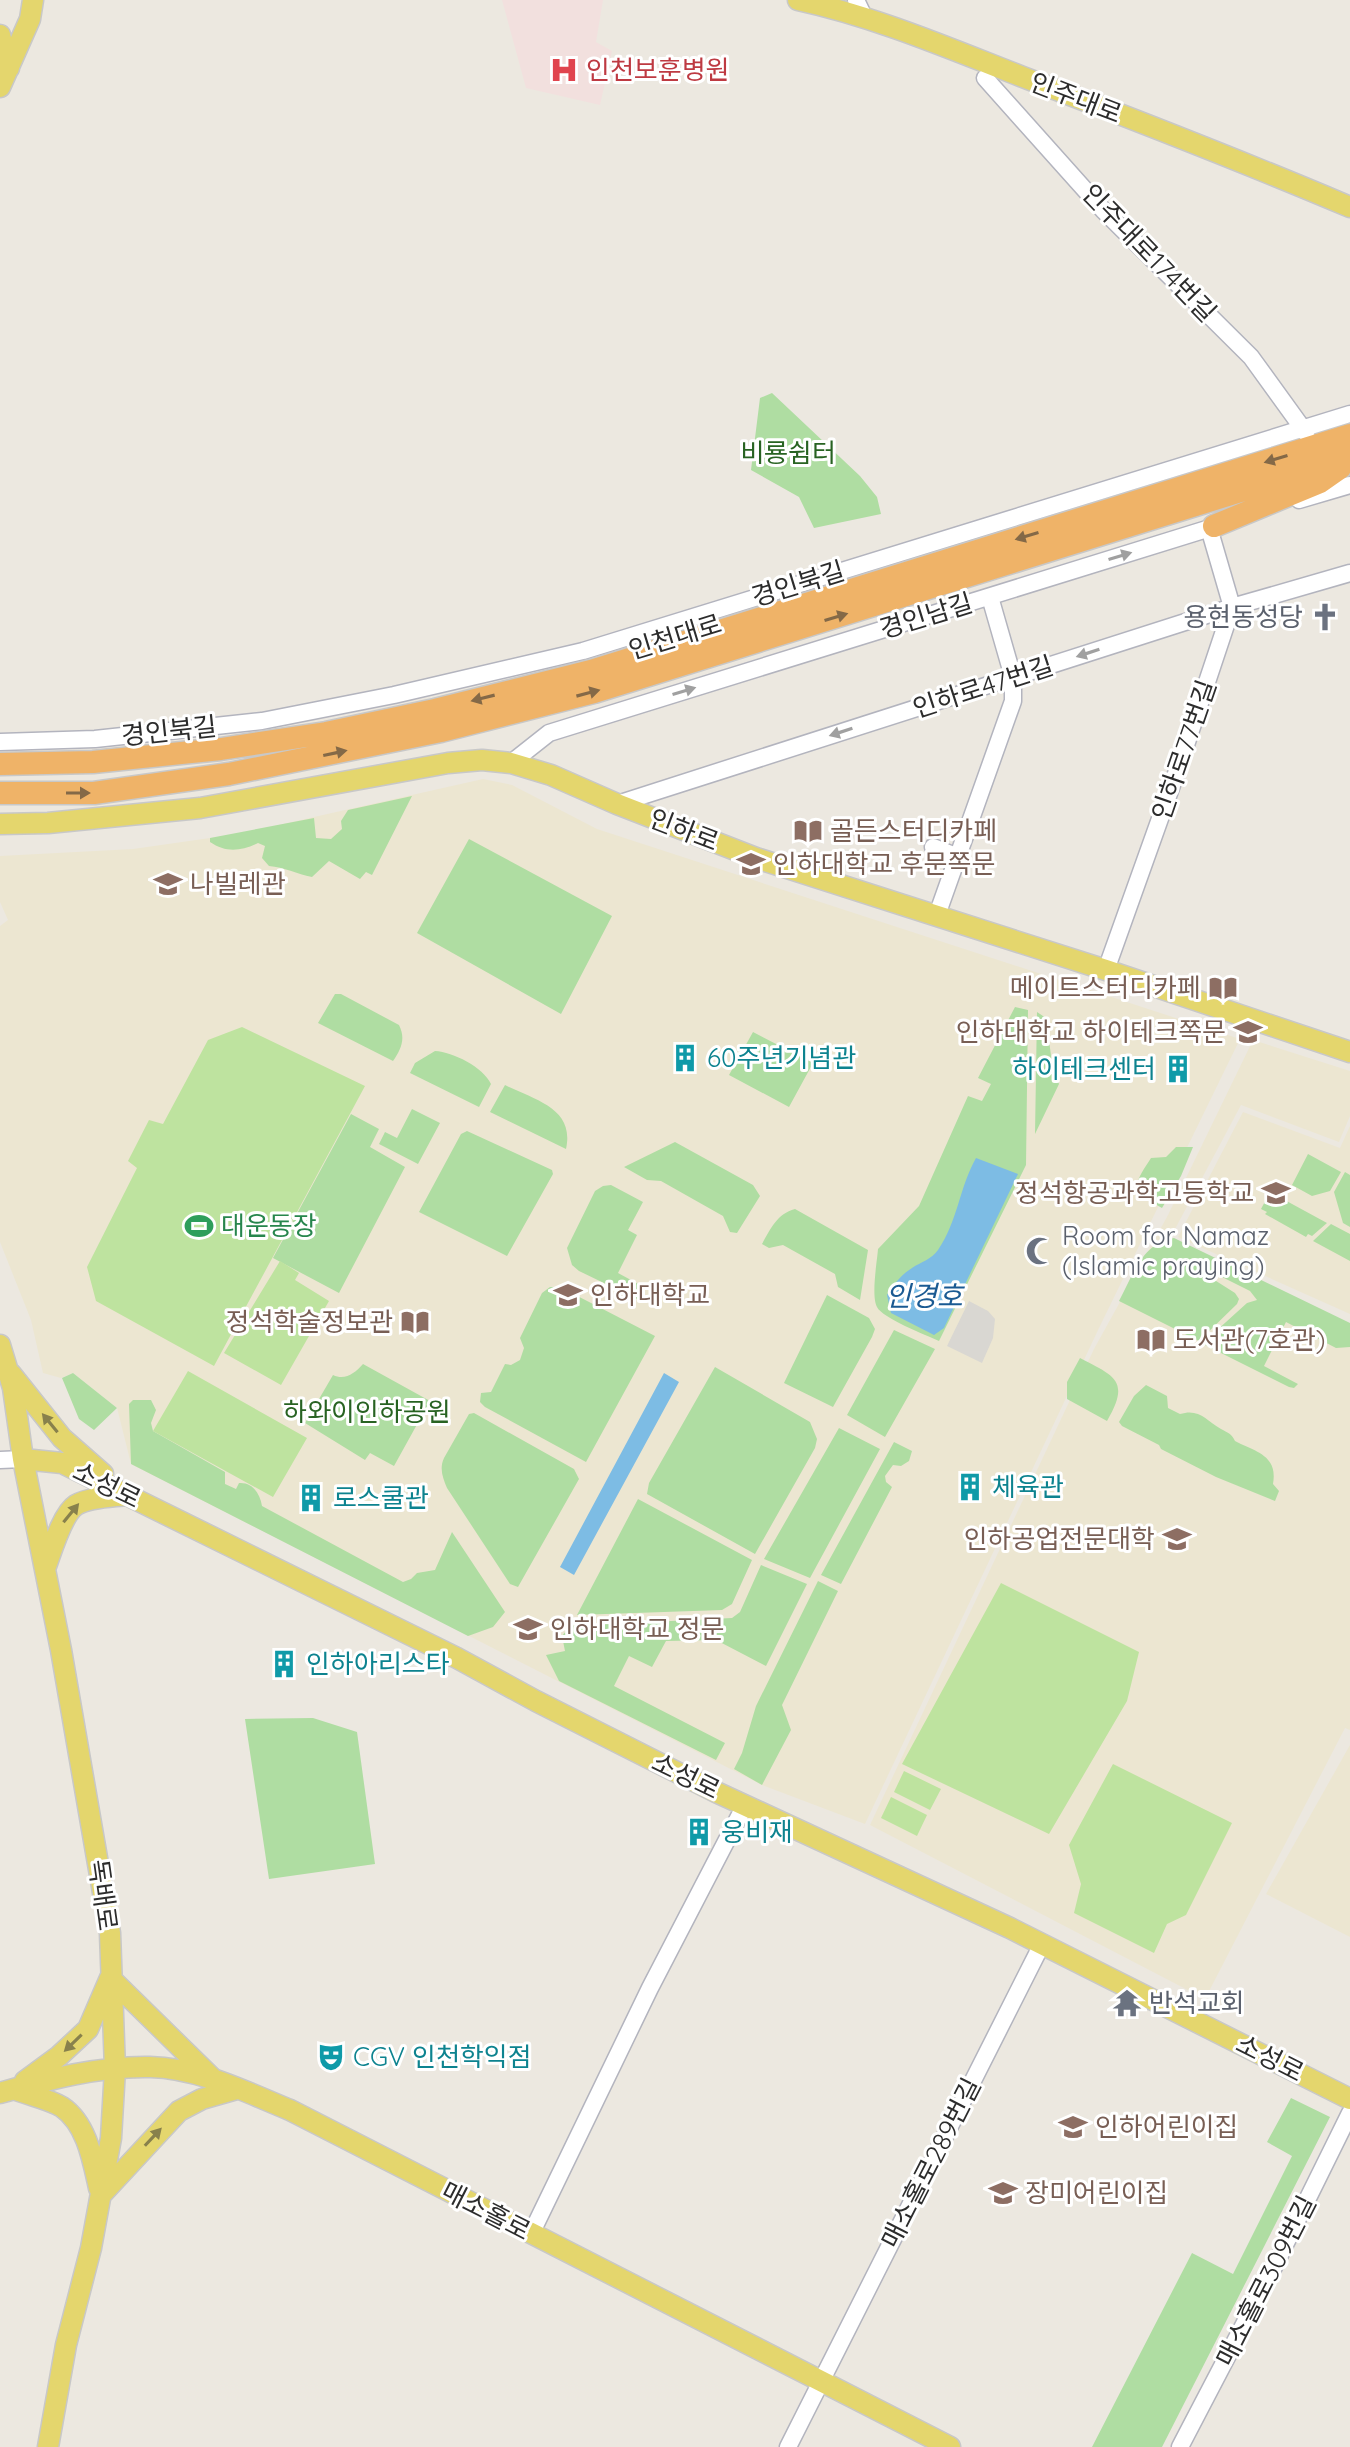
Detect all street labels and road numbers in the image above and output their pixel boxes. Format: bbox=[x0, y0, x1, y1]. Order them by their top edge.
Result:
street label: 인주대로 bbox=[1026, 65, 1127, 130]
street label: 인주대로174번길 bbox=[1075, 177, 1223, 329]
street label: 경인북길 bbox=[747, 554, 848, 613]
street label: 경인남길 bbox=[875, 586, 976, 645]
street label: 인천대로 bbox=[624, 607, 725, 666]
street label: 인하로47번길 bbox=[908, 648, 1057, 725]
street label: 인하로77번길 bbox=[1144, 675, 1223, 824]
street label: 경인북길 bbox=[120, 709, 218, 752]
street label: 인하로 bbox=[645, 801, 724, 858]
street label: 소성로 bbox=[68, 1454, 147, 1515]
street label: 소성로 bbox=[647, 1745, 726, 1806]
street label: 독배로 bbox=[82, 1857, 125, 1933]
street label: 소성로 bbox=[1231, 2027, 1310, 2089]
street label: 매소홀로289번길 bbox=[874, 2072, 988, 2253]
street label: 매소홀로 bbox=[436, 2174, 536, 2247]
street label: 매소홀로309번길 bbox=[1208, 2190, 1323, 2372]

